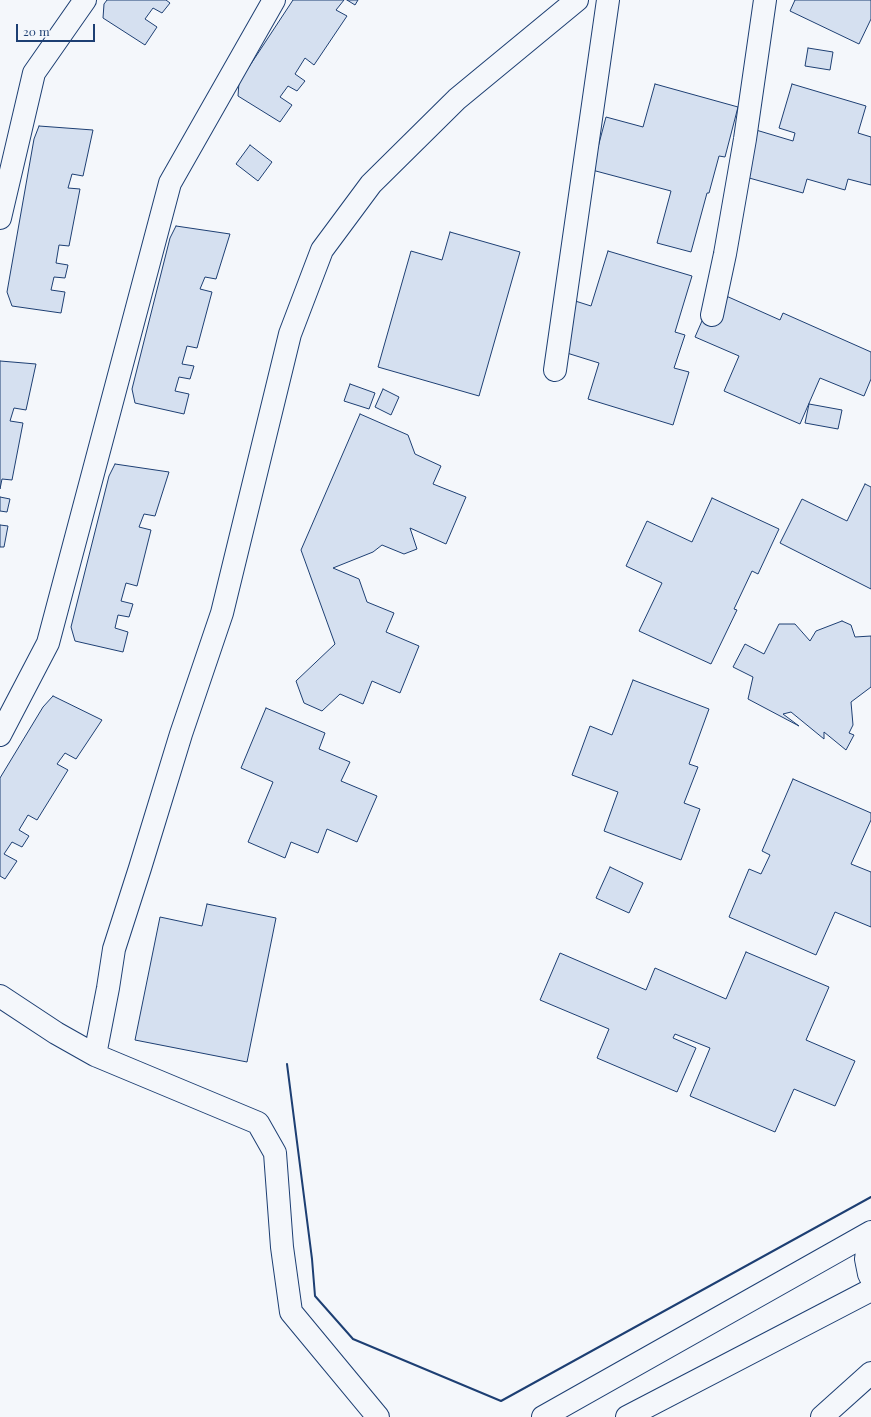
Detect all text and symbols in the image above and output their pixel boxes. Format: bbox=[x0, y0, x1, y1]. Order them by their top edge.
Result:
scale bar bbox=[18, 16, 97, 42]
text: 20 m bbox=[23, 23, 50, 39]

